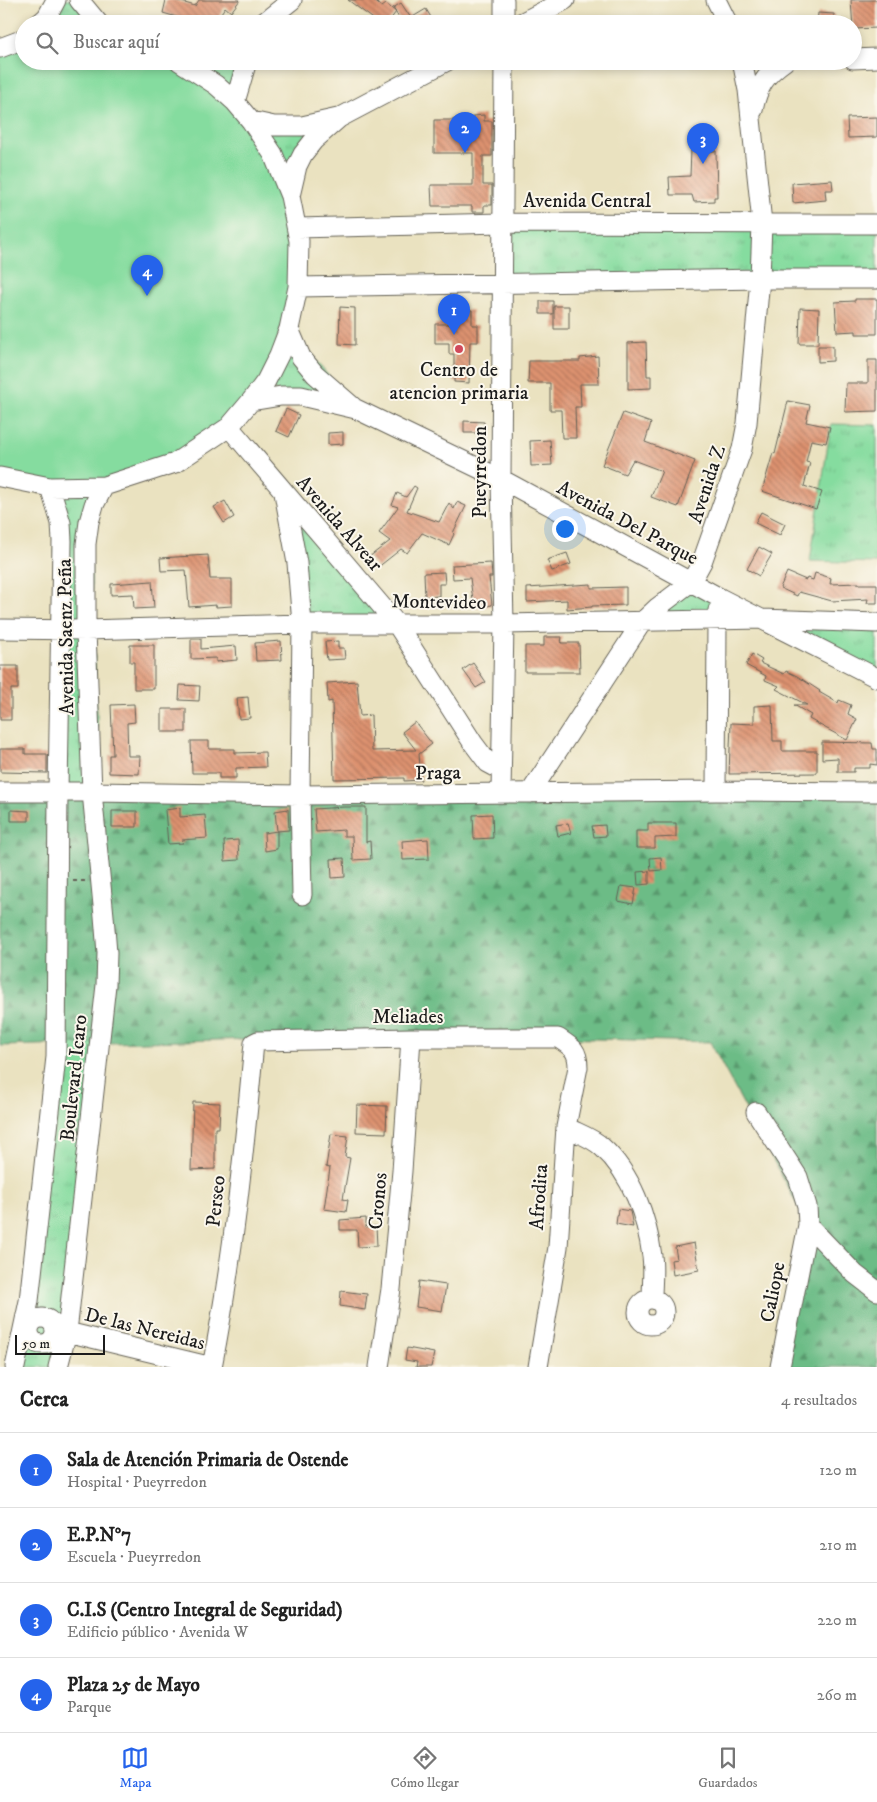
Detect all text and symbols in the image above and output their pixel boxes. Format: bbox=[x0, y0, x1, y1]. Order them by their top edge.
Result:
search box bbox=[15, 15, 862, 70]
icon: search bbox=[33, 29, 61, 57]
text: Buscar aquí bbox=[73, 31, 159, 54]
pin: 2 bbox=[449, 112, 481, 153]
pin: 3 bbox=[687, 123, 719, 164]
street label: Avenida Central bbox=[523, 189, 651, 214]
pin: 4 bbox=[131, 255, 163, 296]
pin: 1 bbox=[438, 294, 470, 335]
marker: Centro de atencion primaria bbox=[453, 343, 465, 355]
place label: Centro de atencion primaria bbox=[390, 358, 529, 406]
street label: Pueyrredon bbox=[468, 425, 493, 518]
street label: Avenida Z bbox=[683, 442, 732, 527]
street label: Avenida Alvear bbox=[290, 471, 388, 578]
street label: Avenida Del Parque bbox=[552, 476, 702, 571]
your location bbox=[552, 516, 578, 542]
street label: Avenida Saenz Peña bbox=[53, 558, 80, 716]
street label: Montevideo bbox=[391, 589, 487, 616]
street label: Praga bbox=[415, 761, 462, 786]
street label: Meliades bbox=[373, 1005, 444, 1030]
street label: Boulevard Icaro bbox=[55, 1013, 94, 1143]
street label: Afrodita bbox=[525, 1163, 554, 1231]
street label: Cronos bbox=[364, 1171, 393, 1231]
street label: Perseo bbox=[201, 1174, 232, 1228]
street label: Caliope bbox=[755, 1260, 792, 1325]
street label: De las Nereidas bbox=[82, 1302, 208, 1357]
scale bar bbox=[15, 1332, 105, 1355]
text: 50 m bbox=[22, 1335, 50, 1353]
text: Cerca bbox=[20, 1387, 68, 1413]
text: 4 resultados bbox=[781, 1390, 857, 1410]
text: Sala de Atención Primaria de Ostende bbox=[67, 1449, 348, 1472]
text: 1 bbox=[33, 1460, 39, 1480]
text: 120 m bbox=[819, 1460, 857, 1480]
text: Hospital · Pueyrredon bbox=[67, 1472, 207, 1492]
text: E.P.N°7 bbox=[67, 1524, 131, 1547]
text: 2 bbox=[32, 1535, 40, 1555]
text: 210 m bbox=[819, 1535, 857, 1555]
text: Escuela · Pueyrredon bbox=[67, 1547, 201, 1567]
text: C.I.S (Centro Integral de Seguridad) bbox=[67, 1599, 342, 1622]
text: 3 bbox=[33, 1610, 39, 1630]
text: 220 m bbox=[817, 1610, 857, 1630]
text: Edificio público · Avenida W bbox=[67, 1622, 248, 1642]
text: Plaza 25 de Mayo bbox=[67, 1674, 200, 1697]
text: 4 bbox=[31, 1685, 41, 1705]
text: 260 m bbox=[817, 1685, 857, 1705]
text: Parque bbox=[67, 1697, 111, 1717]
tab: Mapa bbox=[120, 1744, 151, 1792]
tab: Cómo llegar bbox=[391, 1744, 459, 1792]
tab: Guardados bbox=[698, 1744, 757, 1792]

